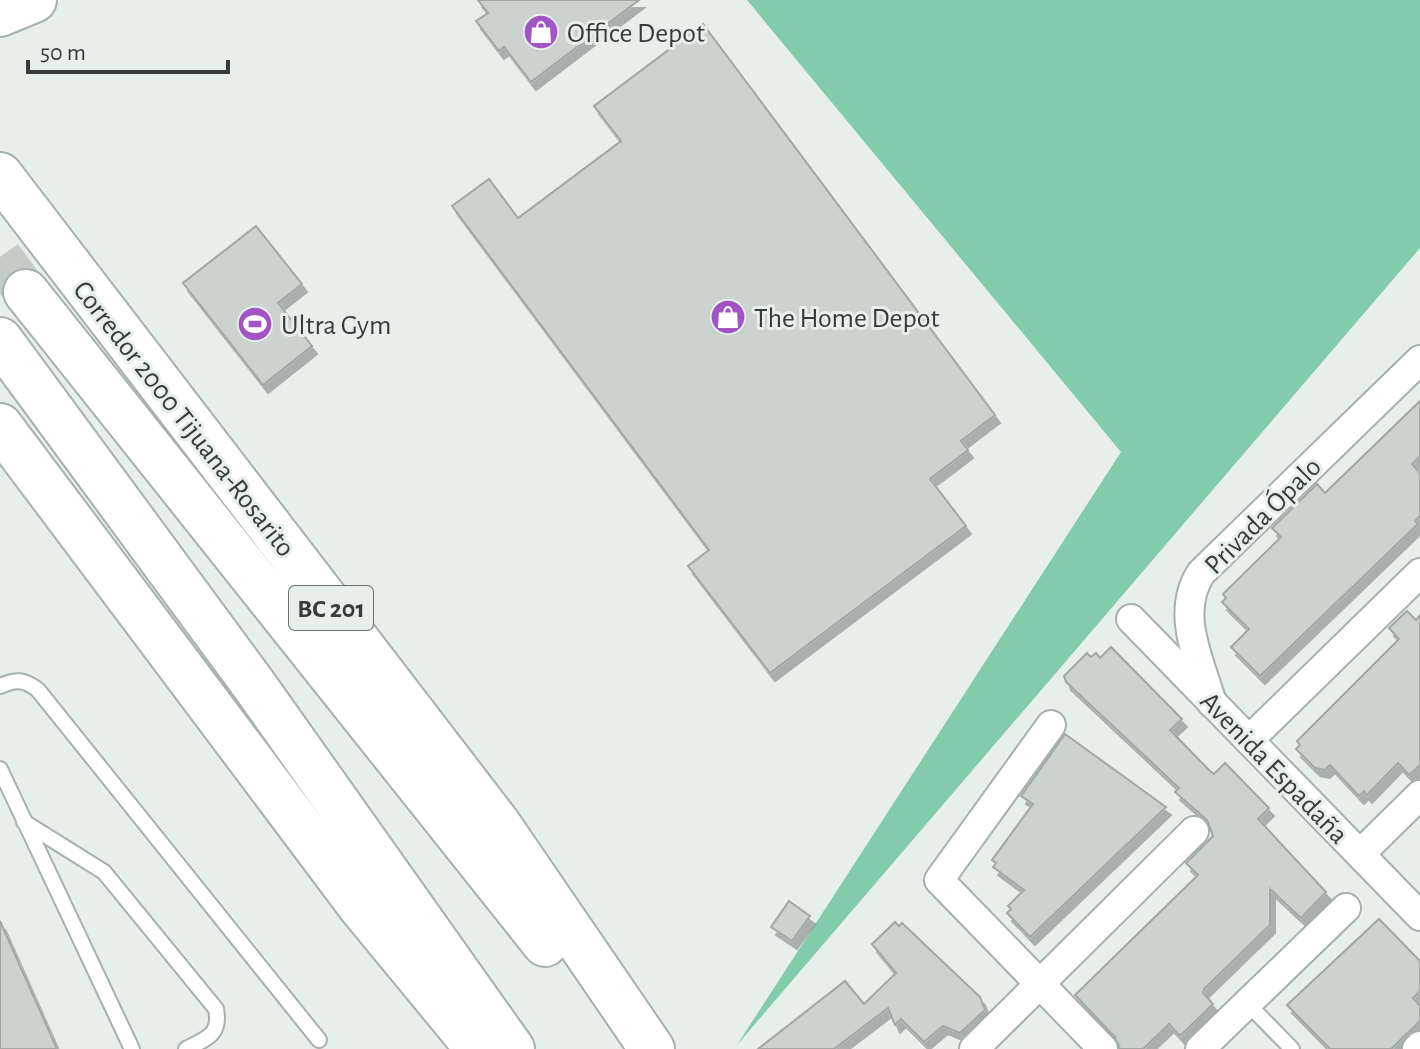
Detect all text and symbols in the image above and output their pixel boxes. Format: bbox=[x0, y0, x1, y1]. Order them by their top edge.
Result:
shop icon: Office Depot bbox=[522, 13, 560, 51]
place label: Office Depot bbox=[567, 20, 705, 48]
scale bar bbox=[28, 24, 228, 74]
text: 50 m bbox=[40, 41, 86, 65]
street label: Corredor 2000 Tijuana-Rosarito bbox=[67, 276, 299, 562]
shop icon: The Home Depot bbox=[709, 298, 747, 336]
sports icon: Ultra Gym bbox=[236, 305, 274, 343]
place label: The Home Depot bbox=[754, 305, 940, 333]
place label: Ultra Gym bbox=[281, 312, 391, 340]
street label: Privada Ópalo bbox=[1198, 451, 1327, 580]
road number: BC 201 bbox=[289, 586, 373, 630]
street label: Avenida Espadaña bbox=[1194, 687, 1353, 850]

